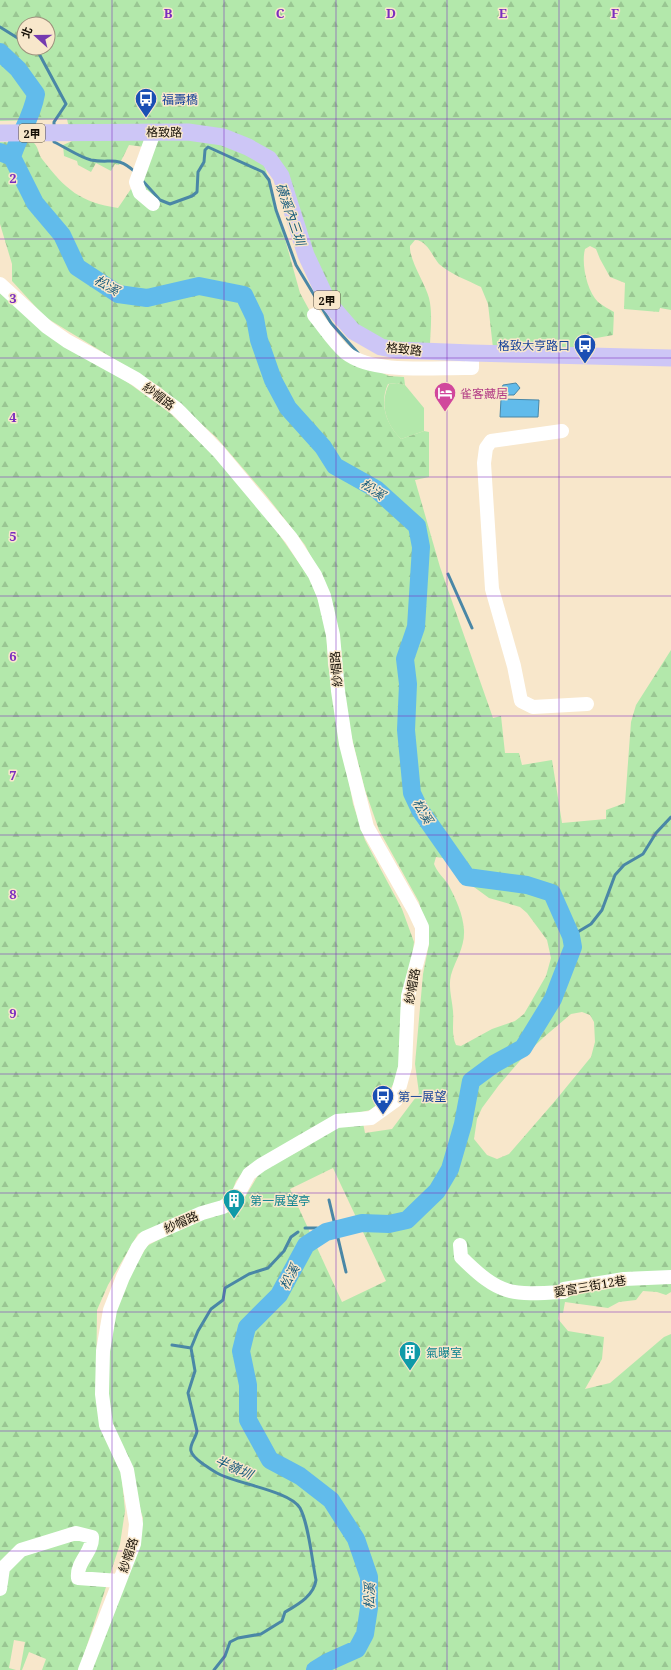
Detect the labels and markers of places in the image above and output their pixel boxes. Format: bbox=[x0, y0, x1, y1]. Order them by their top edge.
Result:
bus stop icon: 福壽橋 bbox=[133, 86, 159, 119]
place label: 福壽橋 bbox=[162, 91, 198, 108]
bus stop icon: 格致大亨路口 bbox=[572, 332, 598, 365]
place label: 格致大亨路口 bbox=[498, 337, 570, 354]
hotel icon: 雀客藏居 bbox=[432, 380, 458, 413]
place label: 雀客藏居 bbox=[460, 385, 508, 402]
bus stop icon: 第一展望 bbox=[370, 1083, 396, 1116]
place label: 第一展望 bbox=[398, 1088, 446, 1105]
building icon: 第一展望亭 bbox=[221, 1187, 247, 1220]
place label: 第一展望亭 bbox=[250, 1192, 310, 1209]
building icon: 氣曝室 bbox=[397, 1339, 423, 1372]
place label: 氣曝室 bbox=[426, 1344, 462, 1361]

